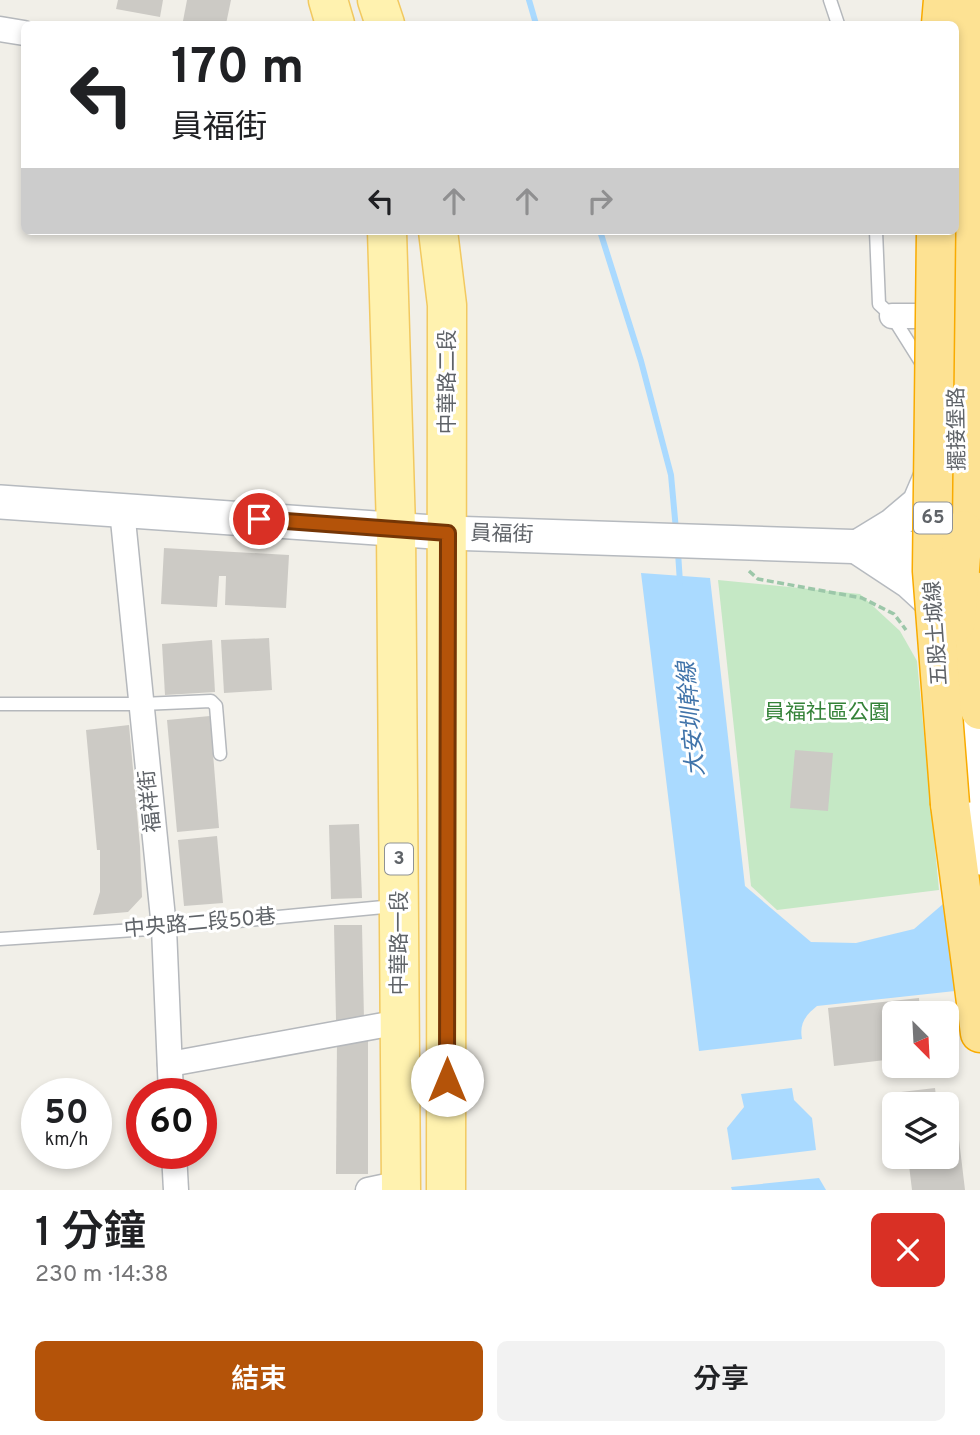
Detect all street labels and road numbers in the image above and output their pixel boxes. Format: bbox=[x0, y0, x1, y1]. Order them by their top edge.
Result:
street label: 中華路二段 bbox=[435, 330, 462, 435]
street label: 擺接堡路 bbox=[944, 387, 972, 471]
road number: 65 bbox=[914, 503, 952, 534]
street label: 員福街 bbox=[470, 520, 534, 550]
street label: 五股土城線 bbox=[920, 580, 954, 686]
street label: 福祥街 bbox=[134, 768, 168, 834]
road number: 3 bbox=[385, 844, 413, 874]
street label: 中華路一段 bbox=[387, 891, 414, 996]
street label: 中央路二段50巷 bbox=[123, 904, 277, 944]

